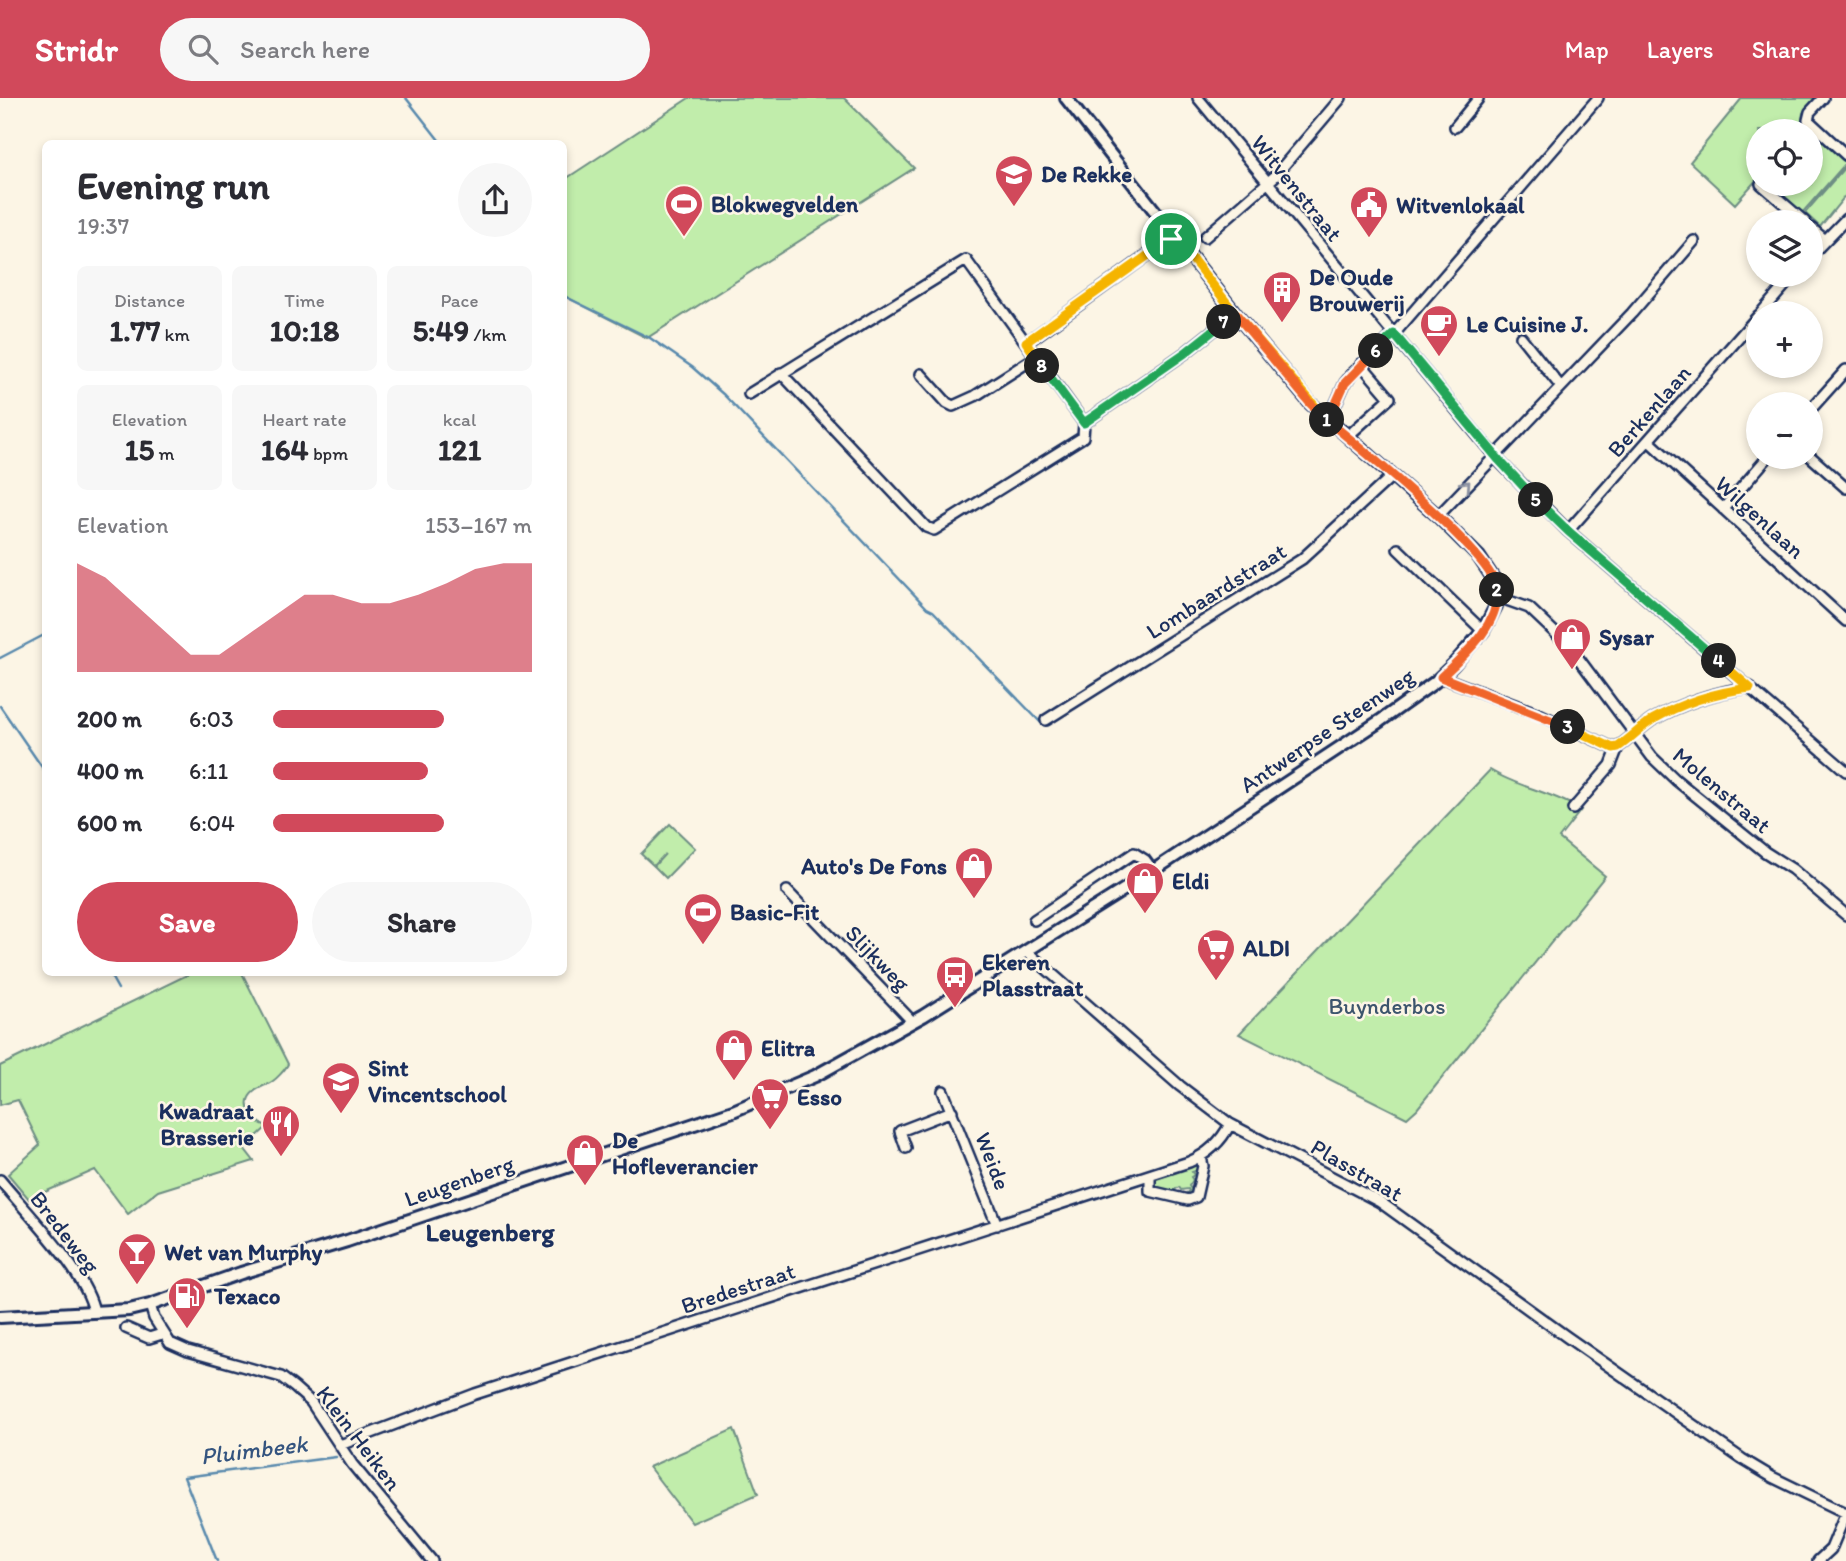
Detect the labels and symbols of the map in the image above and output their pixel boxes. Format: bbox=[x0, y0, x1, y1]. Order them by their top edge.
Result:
street label: Witvenstraat bbox=[1245, 129, 1349, 247]
school or university icon: De Rekke bbox=[993, 153, 1035, 208]
place label: De Rekke bbox=[1041, 160, 1132, 188]
sports icon: Blokwegvelden bbox=[663, 183, 705, 238]
public building icon: Witvenlokaal bbox=[1348, 184, 1390, 239]
place label: Blokwegvelden bbox=[711, 190, 859, 218]
place label: Witvenlokaal bbox=[1396, 191, 1525, 219]
pin bbox=[1141, 209, 1201, 269]
place label: De Oude Brouwerij bbox=[1309, 263, 1405, 317]
building icon: De Oude Brouwerij bbox=[1261, 269, 1303, 324]
cafe icon: Le Cuisine J. bbox=[1418, 303, 1460, 358]
pin: 7 bbox=[1206, 304, 1242, 340]
place label: Le Cuisine J. bbox=[1466, 310, 1588, 338]
pin: 6 bbox=[1358, 334, 1394, 368]
pin: 8 bbox=[1024, 348, 1060, 384]
street label: Berkenlaan bbox=[1601, 359, 1697, 463]
pin: 1 bbox=[1310, 402, 1344, 438]
street label: Wilgenlaan bbox=[1710, 470, 1810, 564]
one-way arrow bbox=[1458, 480, 1471, 493]
pin: 5 bbox=[1518, 482, 1554, 518]
street label: Lombaardstraat bbox=[1141, 537, 1291, 645]
pin: 2 bbox=[1480, 573, 1514, 608]
shop icon: Sysar bbox=[1551, 616, 1593, 671]
place label: Sysar bbox=[1599, 623, 1655, 651]
pin: 4 bbox=[1702, 644, 1736, 678]
street label: Antwerpse Steenweg bbox=[1235, 661, 1420, 799]
pin: 3 bbox=[1550, 710, 1586, 744]
street label: Molenstraat bbox=[1667, 741, 1777, 839]
shop icon: Auto's De Fons bbox=[953, 845, 995, 900]
place label: Auto's De Fons bbox=[800, 852, 947, 880]
shop icon: Eldi bbox=[1124, 860, 1166, 915]
place label: Eldi bbox=[1172, 867, 1209, 895]
sports icon: Basic-Fit bbox=[682, 891, 724, 946]
place label: Basic-Fit bbox=[730, 898, 819, 926]
street label: Slijkweg bbox=[840, 919, 916, 997]
supermarket icon: ALDI bbox=[1195, 927, 1237, 982]
place label: ALDI bbox=[1242, 934, 1290, 962]
place label: Ekeren Plasstraat bbox=[982, 948, 1084, 1002]
bus stop icon: Ekeren Plasstraat bbox=[934, 954, 976, 1009]
park label: Buynderbos bbox=[1328, 992, 1446, 1020]
shop icon: Elitra bbox=[713, 1027, 755, 1082]
place label: Elitra bbox=[761, 1034, 816, 1062]
place label: Sint Vincentschool bbox=[368, 1054, 507, 1108]
school or university icon: Sint Vincentschool bbox=[320, 1060, 362, 1115]
supermarket icon: Esso bbox=[749, 1076, 791, 1131]
place label: Esso bbox=[797, 1083, 842, 1111]
place label: Kwadraat Brasserie bbox=[159, 1097, 254, 1151]
restaurant icon: Kwadraat Brasserie bbox=[260, 1103, 302, 1158]
place label: De Hofleverancier bbox=[612, 1126, 759, 1180]
street label: Weide bbox=[969, 1128, 1017, 1194]
shop icon: De Hofleverancier bbox=[564, 1132, 606, 1187]
street label: Plasstraat bbox=[1306, 1133, 1408, 1208]
street label: Leugenberg bbox=[400, 1149, 518, 1213]
street label: Bredeweg bbox=[24, 1185, 106, 1279]
district label: Leugenberg bbox=[426, 1216, 555, 1248]
bar icon: Wet van Murphy bbox=[116, 1231, 158, 1286]
place label: Wet van Murphy bbox=[164, 1238, 322, 1266]
street label: Bredestraat bbox=[677, 1256, 799, 1320]
fuel station icon: Texaco bbox=[166, 1275, 208, 1330]
place label: Texaco bbox=[213, 1282, 281, 1310]
street label: Klein Heiken bbox=[310, 1380, 408, 1496]
water label: Pluimbeek bbox=[199, 1428, 310, 1470]

